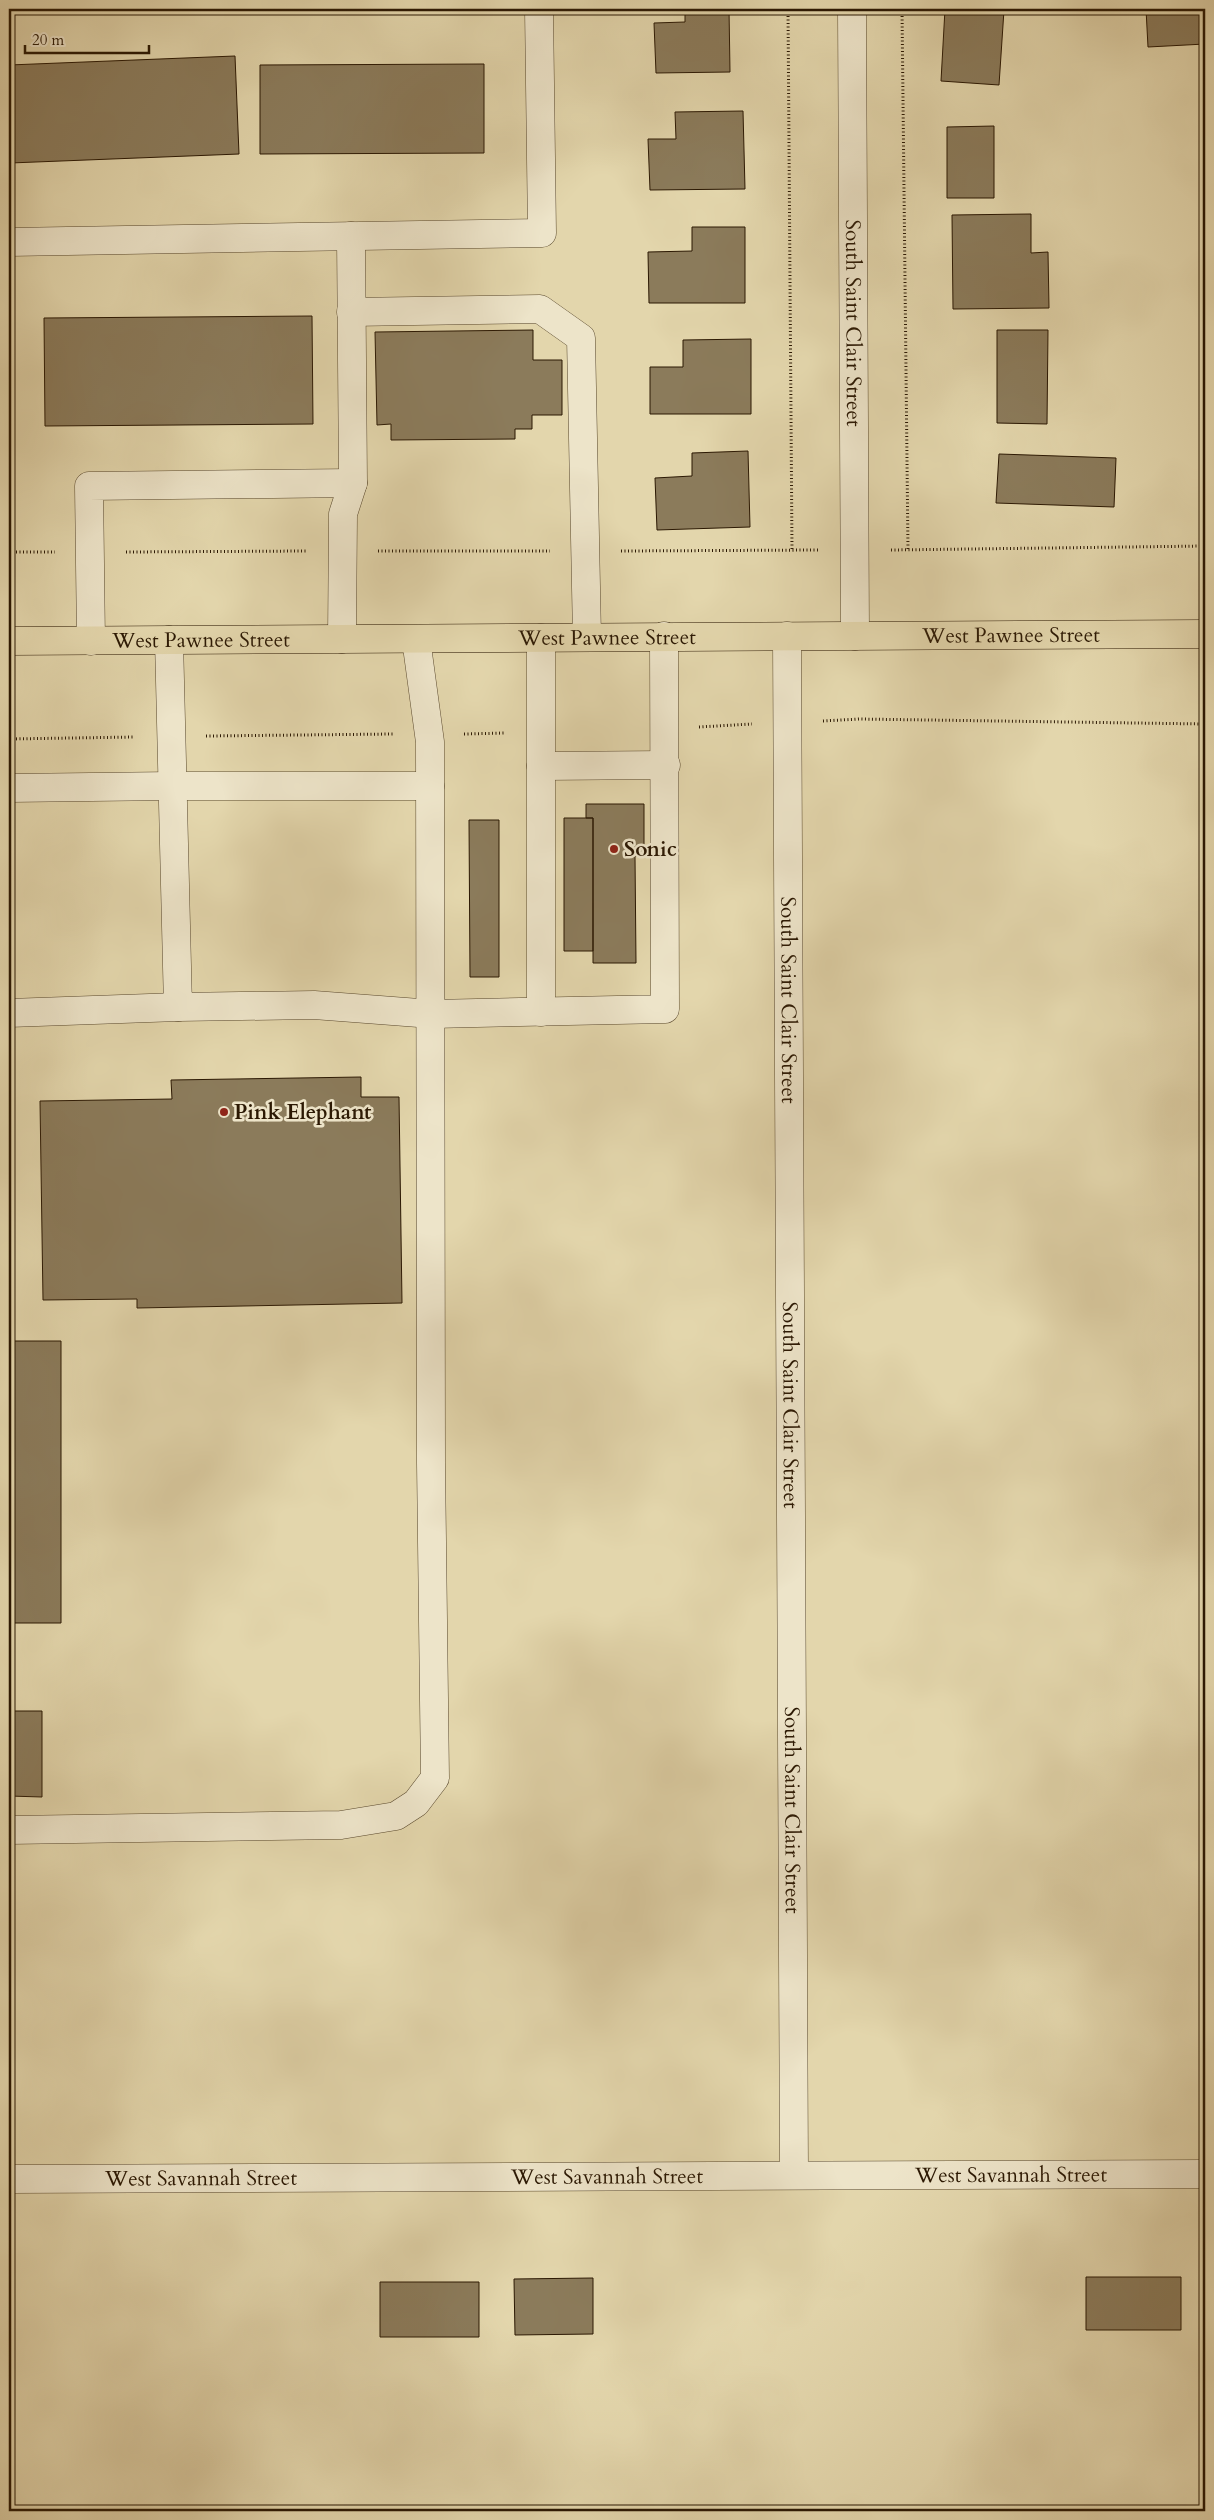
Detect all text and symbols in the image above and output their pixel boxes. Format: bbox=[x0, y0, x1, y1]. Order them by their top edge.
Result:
scale bar bbox=[25, 22, 149, 54]
text: 20 m bbox=[32, 30, 64, 50]
street label: South Saint Clair Street bbox=[839, 219, 868, 427]
street label: West Pawnee Street bbox=[921, 620, 1100, 650]
street label: West Pawnee Street bbox=[517, 622, 696, 653]
street label: West Pawnee Street bbox=[111, 625, 290, 655]
place label: Sonic bbox=[624, 835, 677, 864]
marker: Sonic bbox=[608, 843, 620, 855]
street label: South Saint Clair Street bbox=[774, 896, 804, 1104]
place label: Pink Elephant bbox=[234, 1098, 372, 1127]
marker: Pink Elephant bbox=[218, 1106, 230, 1118]
street label: South Saint Clair Street bbox=[776, 1301, 805, 1509]
street label: South Saint Clair Street bbox=[777, 1706, 807, 1914]
street label: West Savannah Street bbox=[914, 2160, 1107, 2190]
street label: West Savannah Street bbox=[510, 2162, 703, 2191]
street label: West Savannah Street bbox=[104, 2163, 297, 2193]

